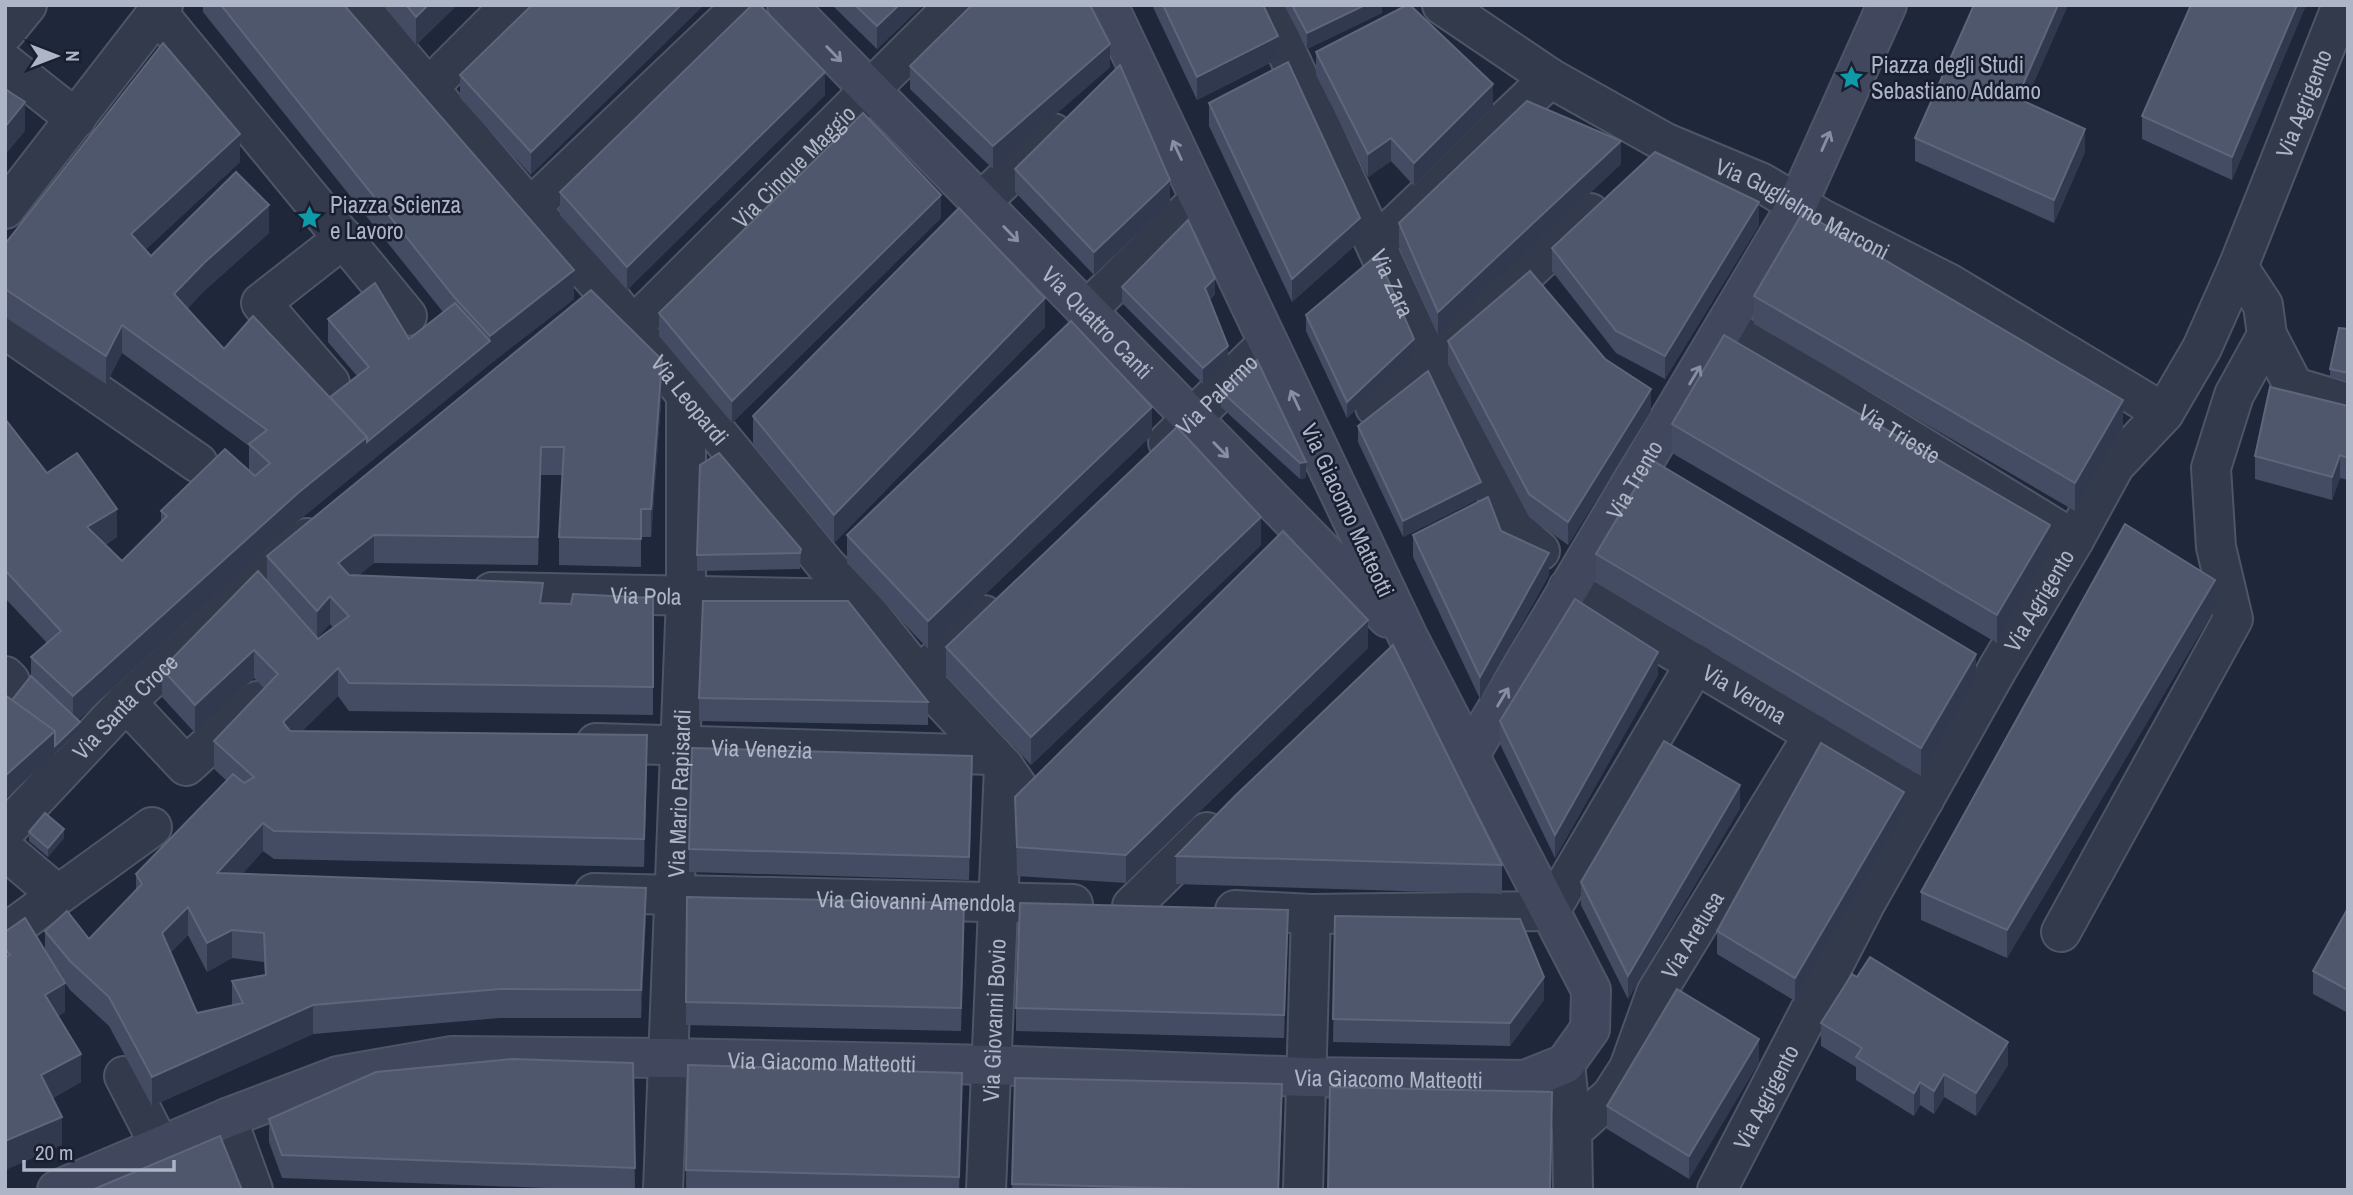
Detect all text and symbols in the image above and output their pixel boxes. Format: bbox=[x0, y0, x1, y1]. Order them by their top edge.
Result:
north arrow bbox=[21, 21, 91, 91]
street label: Via Agrigento bbox=[2268, 44, 2339, 162]
one-way arrow bbox=[826, 45, 843, 62]
place label: Piazza degli Studi Sebastiano Addamo bbox=[1871, 49, 2041, 106]
text: N bbox=[60, 50, 86, 62]
place icon: Piazza degli Studi Sebastiano Addamo bbox=[1837, 63, 1865, 91]
street label: Via Cinque Maggio bbox=[725, 98, 862, 234]
one-way arrow bbox=[1820, 131, 1833, 152]
one-way arrow bbox=[1170, 140, 1183, 161]
street label: Via Guglielmo Marconi bbox=[1711, 150, 1895, 266]
place label: Piazza Scienza e Lavoro bbox=[330, 189, 462, 246]
place icon: Piazza Scienza e Lavoro bbox=[296, 203, 324, 231]
one-way arrow bbox=[1002, 225, 1019, 242]
street label: Via Zara bbox=[1364, 244, 1422, 323]
street label: Via Quattro Canti bbox=[1035, 259, 1160, 385]
street label: Via Palermo bbox=[1169, 347, 1264, 442]
street label: Via Leopardi bbox=[644, 348, 736, 451]
one-way arrow bbox=[1689, 366, 1703, 386]
one-way arrow bbox=[1288, 390, 1302, 411]
street label: Via Trieste bbox=[1853, 396, 1947, 470]
street label: Via Giacomo Matteotti bbox=[1294, 418, 1402, 602]
street label: Via Trento bbox=[1598, 434, 1669, 525]
one-way arrow bbox=[1212, 441, 1229, 458]
street label: Via Agrigento bbox=[1996, 543, 2081, 657]
street label: Via Pola bbox=[610, 579, 682, 611]
street label: Via Santa Croce bbox=[65, 646, 184, 766]
street label: Via Verona bbox=[1697, 656, 1793, 731]
one-way arrow bbox=[1497, 687, 1511, 707]
street label: Via Mario Rapisardi bbox=[660, 708, 697, 878]
street label: Via Venezia bbox=[711, 731, 814, 765]
street label: Via Giovanni Amendola bbox=[816, 883, 1016, 918]
street label: Via Aretusa bbox=[1653, 884, 1731, 984]
street label: Via Giovanni Bovio bbox=[974, 938, 1012, 1102]
street label: Via Agrigento bbox=[1725, 1039, 1805, 1155]
street label: Via Giacomo Matteotti bbox=[727, 1044, 917, 1079]
street label: Via Giacomo Matteotti bbox=[1294, 1061, 1483, 1095]
scale bar bbox=[24, 1128, 175, 1172]
text: 20 m bbox=[35, 1138, 73, 1167]

